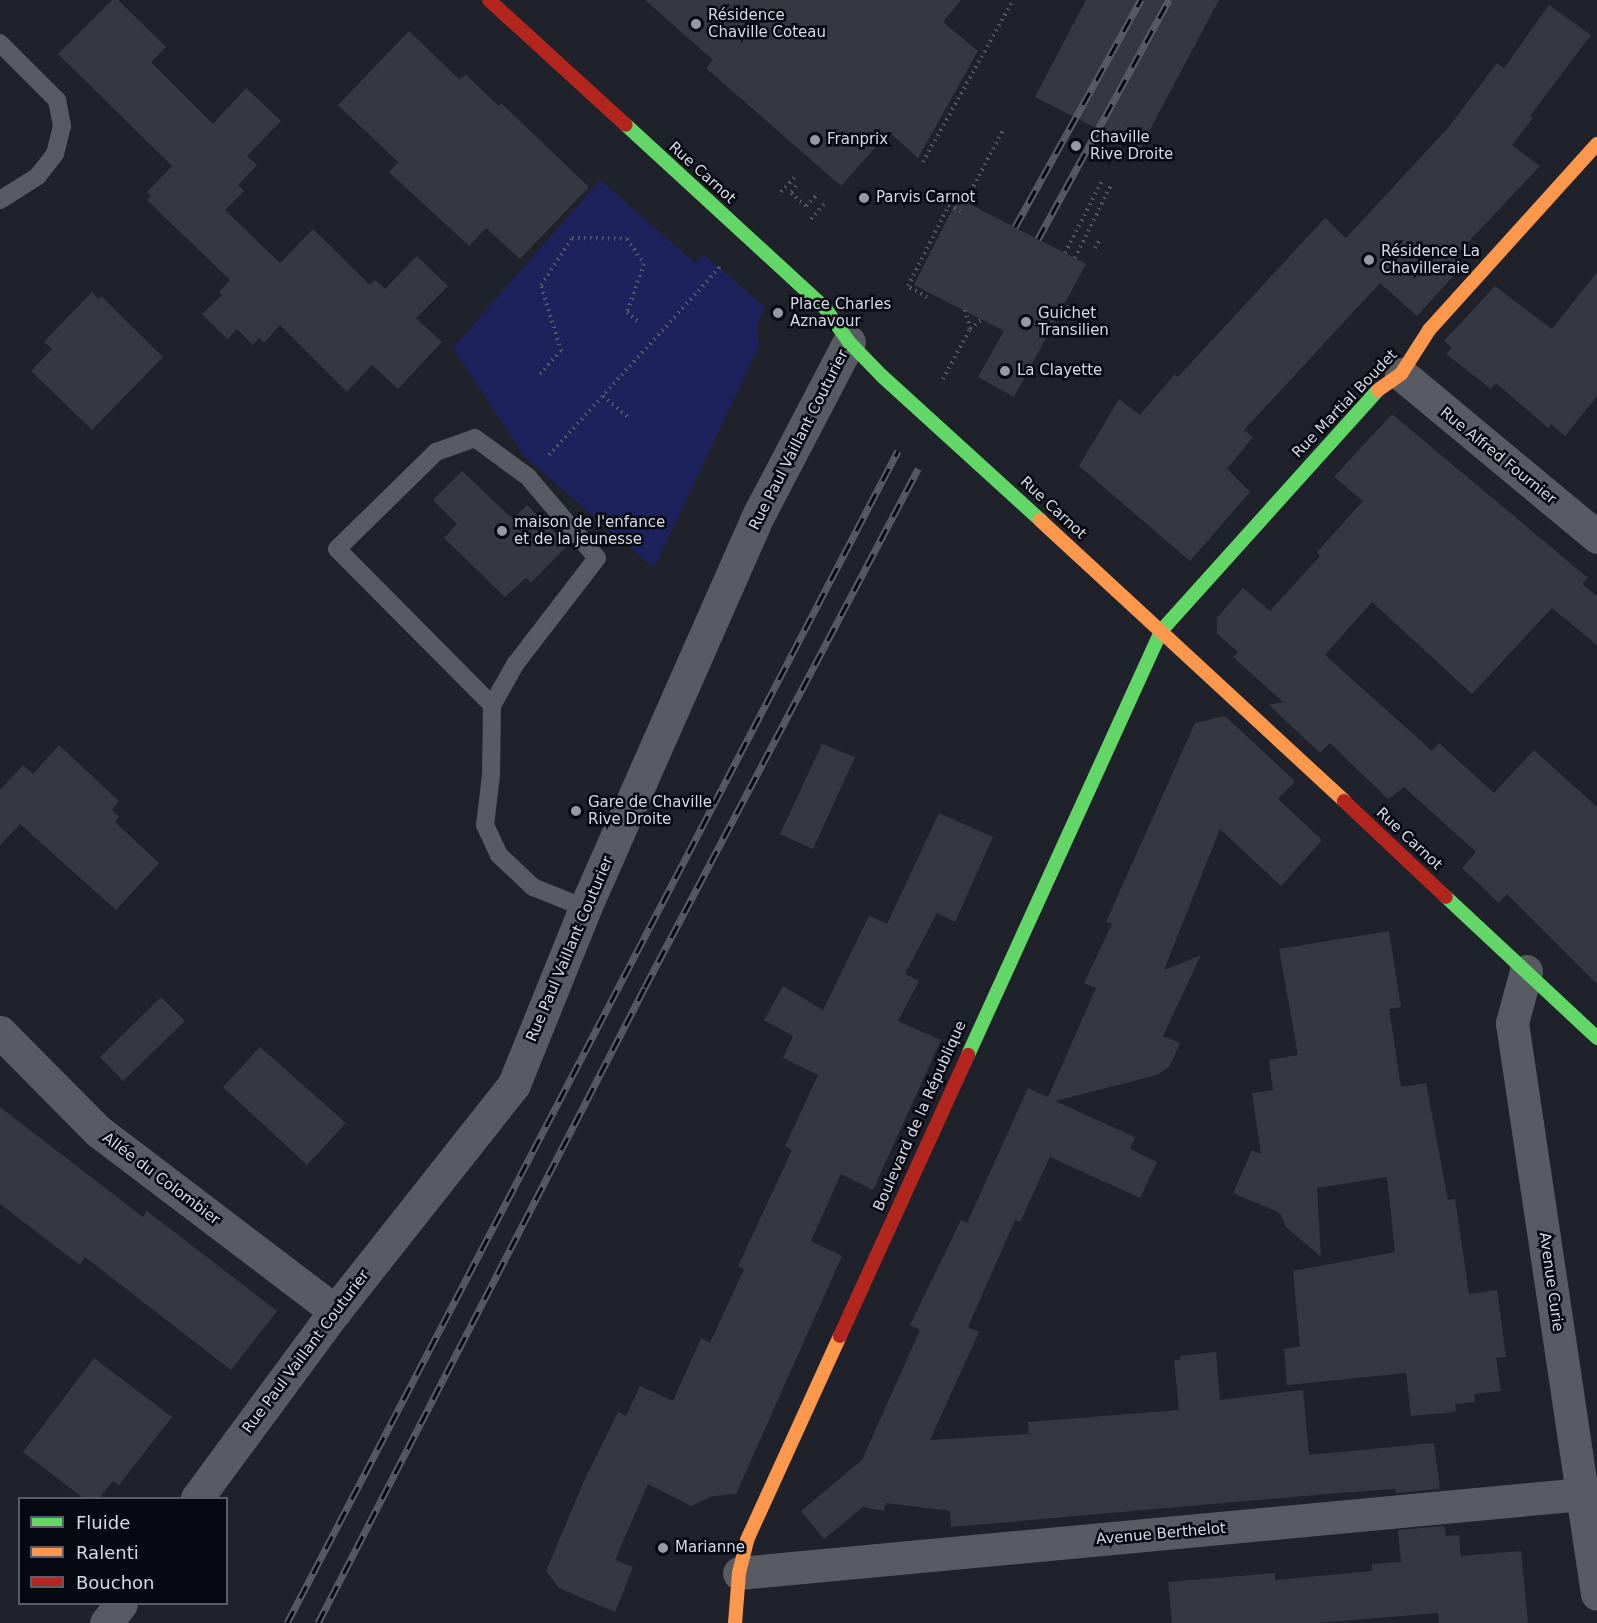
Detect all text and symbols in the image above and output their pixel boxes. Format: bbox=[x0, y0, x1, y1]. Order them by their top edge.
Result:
place label: Résidence Chaville Coteau bbox=[708, 6, 826, 41]
marker: Résidence Chaville Coteau bbox=[689, 17, 703, 31]
place label: Chaville Rive Droite bbox=[1090, 128, 1173, 163]
place label: Franprix bbox=[827, 131, 888, 149]
marker: Franprix bbox=[808, 133, 822, 147]
marker: Chaville Rive Droite bbox=[1067, 137, 1085, 155]
street label: Rue Carnot bbox=[665, 138, 739, 208]
place label: Parvis Carnot bbox=[876, 189, 975, 207]
marker: Parvis Carnot bbox=[857, 191, 871, 205]
place label: Résidence La Chavilleraie bbox=[1381, 242, 1480, 277]
marker: Résidence La Chavilleraie bbox=[1362, 253, 1376, 267]
place label: Place Charles Aznavour bbox=[790, 295, 891, 330]
place label: Guichet Transilien bbox=[1038, 304, 1109, 339]
marker: Place Charles Aznavour bbox=[771, 306, 785, 320]
marker: Guichet Transilien bbox=[1019, 315, 1033, 329]
street label: Rue Martial Boudet bbox=[1289, 346, 1401, 462]
street label: Rue Paul Vaillant Couturier bbox=[746, 347, 852, 533]
place label: La Clayette bbox=[1017, 362, 1102, 380]
marker: La Clayette bbox=[998, 364, 1012, 378]
street label: Rue Alfred Fournier bbox=[1436, 404, 1560, 508]
street label: Rue Carnot bbox=[1016, 473, 1090, 543]
place label: maison de l'enfance et de la jeunesse bbox=[514, 513, 665, 548]
marker: maison de l'enfance et de la jeunesse bbox=[495, 524, 509, 538]
place label: Gare de Chaville Rive Droite bbox=[588, 793, 712, 828]
marker: Gare de Chaville Rive Droite bbox=[569, 804, 583, 818]
street label: Rue Carnot bbox=[1372, 804, 1446, 874]
street label: Rue Paul Vaillant Couturier bbox=[523, 854, 617, 1044]
street label: Boulevard de la République bbox=[870, 1018, 970, 1214]
street label: Allée du Colombier bbox=[99, 1129, 223, 1229]
street label: Avenue Curie bbox=[1535, 1231, 1567, 1333]
street label: Rue Paul Vaillant Couturier bbox=[239, 1267, 373, 1437]
legend bbox=[18, 1497, 228, 1605]
text: Fluide bbox=[76, 1512, 130, 1533]
street label: Avenue Berthelot bbox=[1095, 1519, 1227, 1549]
place label: Marianne bbox=[675, 1539, 745, 1557]
marker: Marianne bbox=[656, 1541, 670, 1555]
text: Ralenti bbox=[76, 1542, 139, 1563]
text: Bouchon bbox=[76, 1572, 155, 1593]

